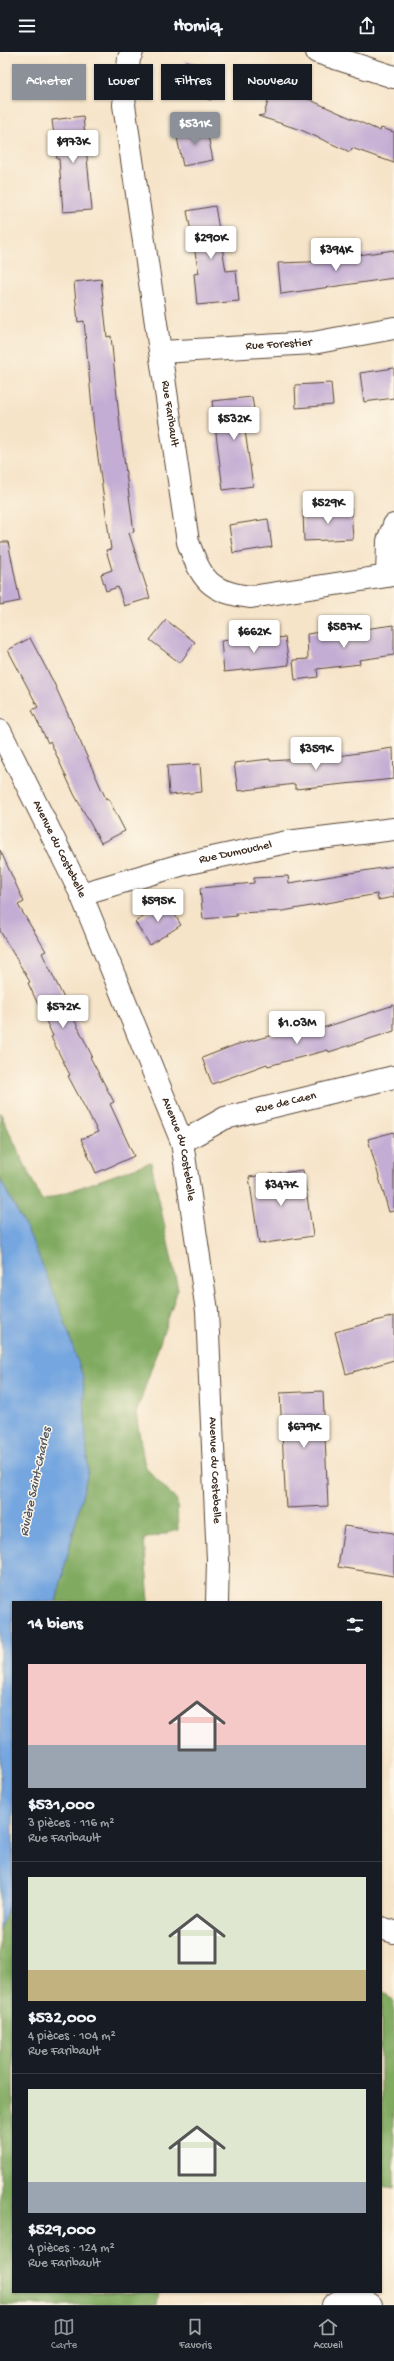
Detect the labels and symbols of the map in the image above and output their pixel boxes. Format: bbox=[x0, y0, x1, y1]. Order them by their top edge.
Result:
pin: $531K bbox=[167, 112, 223, 146]
pin: $973K bbox=[45, 130, 101, 164]
pin: $290K bbox=[183, 226, 239, 260]
pin: $394K bbox=[308, 238, 364, 272]
street label: Rue Forestier bbox=[245, 336, 314, 354]
street label: Rue Faribault bbox=[157, 380, 181, 449]
pin: $532K bbox=[206, 407, 262, 441]
pin: $529K bbox=[300, 491, 356, 525]
pin: $587K bbox=[316, 615, 372, 649]
pin: $662K bbox=[226, 620, 282, 654]
pin: $359K bbox=[288, 737, 344, 771]
street label: Avenue du Costebelle bbox=[29, 798, 89, 901]
street label: Rue Dumouchel bbox=[198, 838, 274, 868]
pin: $595K bbox=[130, 889, 186, 923]
pin: $572K bbox=[35, 995, 91, 1029]
pin: $1.03M bbox=[264, 1011, 330, 1045]
street label: Rue de Caen bbox=[254, 1089, 318, 1117]
street label: Avenue du Costebelle bbox=[158, 1096, 198, 1203]
pin: $347K bbox=[253, 1173, 309, 1207]
pin: $679K bbox=[276, 1415, 332, 1449]
street label: Avenue du Costebelle bbox=[205, 1417, 223, 1525]
water label: Rivière Saint-Charles bbox=[17, 1425, 55, 1538]

